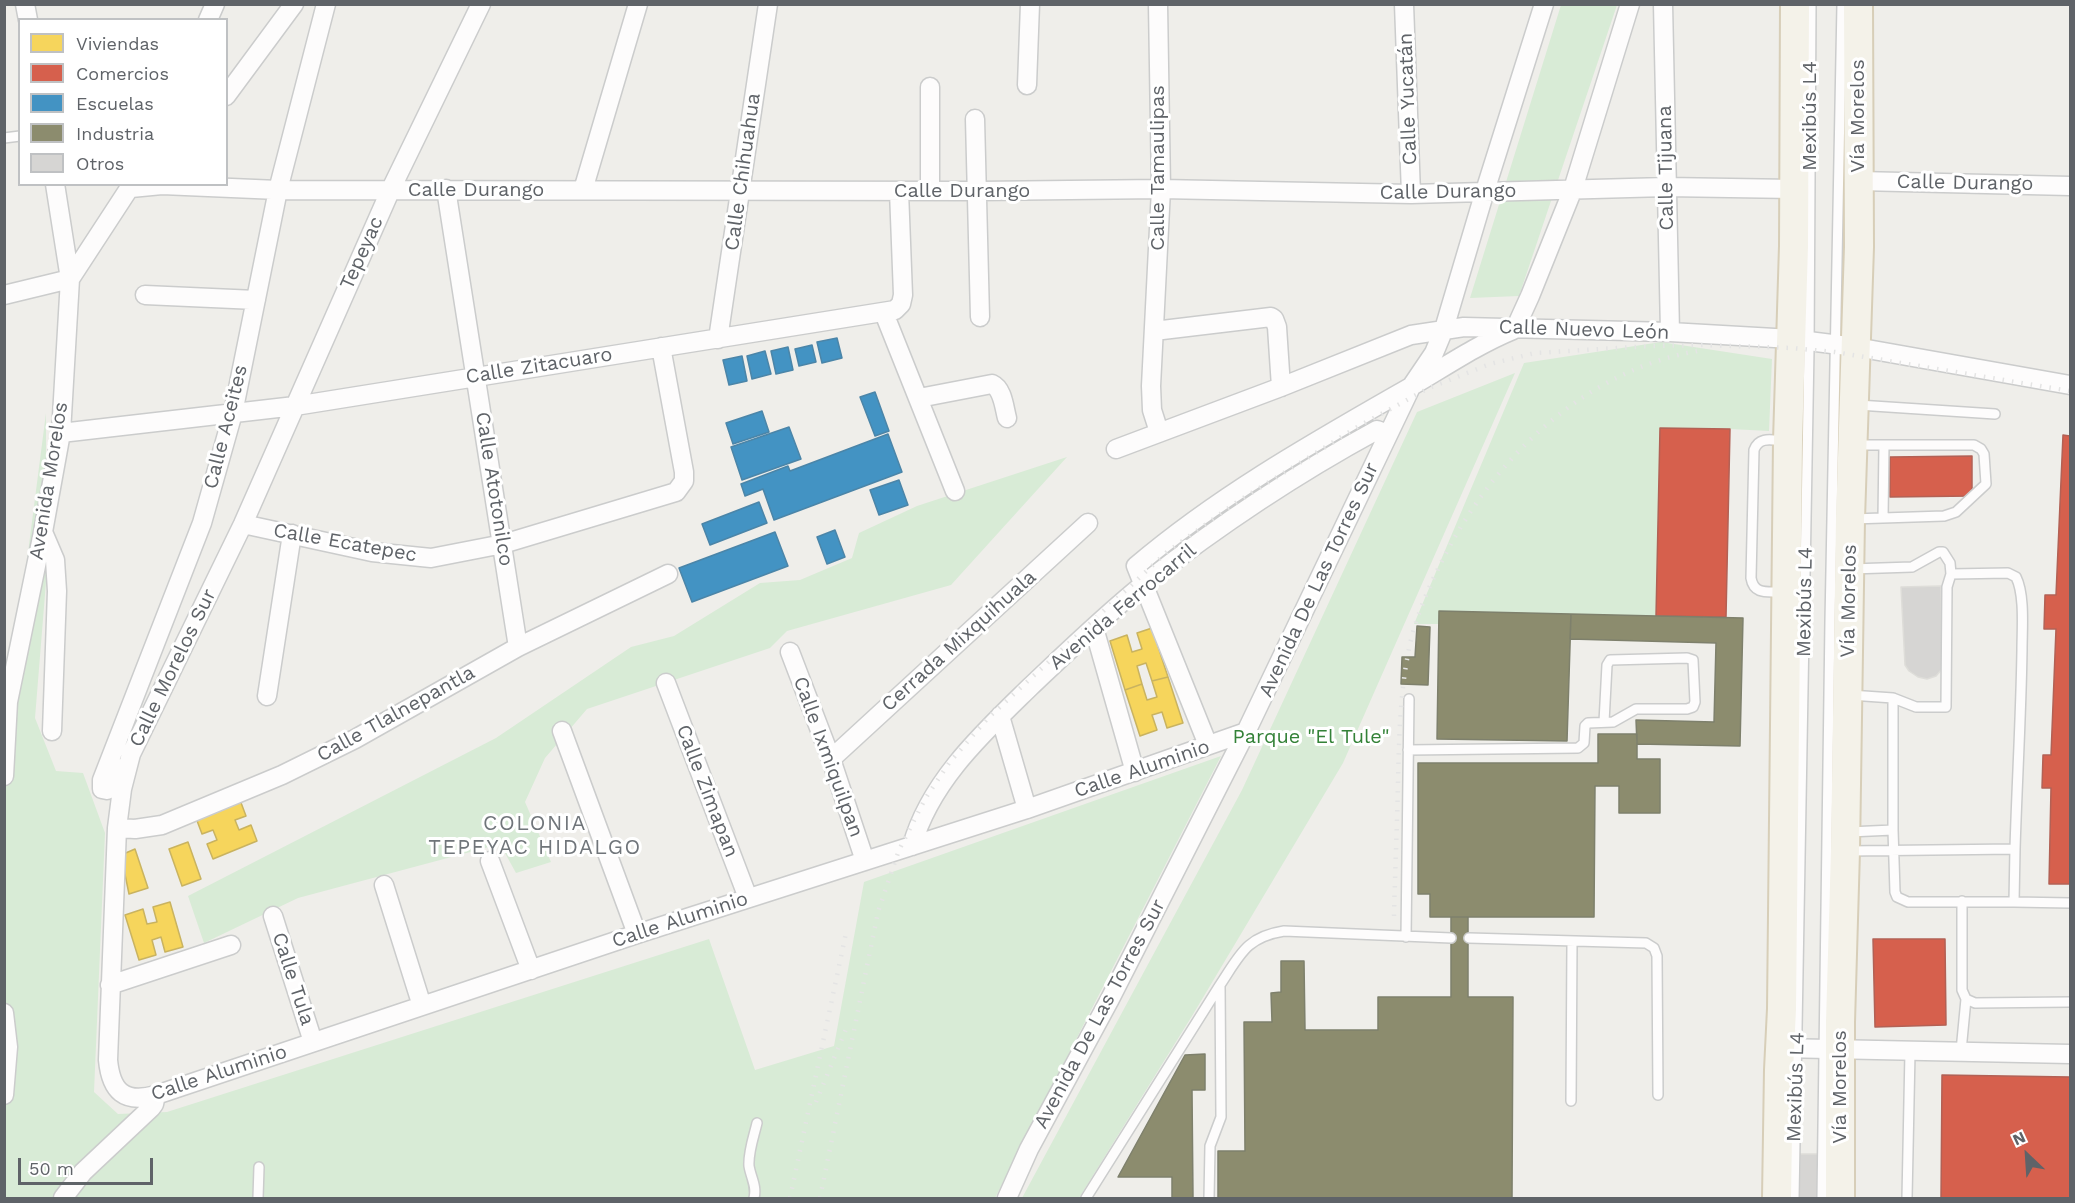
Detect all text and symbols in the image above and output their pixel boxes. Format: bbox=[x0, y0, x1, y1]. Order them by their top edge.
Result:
legend bbox=[18, 18, 228, 186]
street label: Calle Yucatán bbox=[1394, 32, 1422, 166]
text: Viviendas bbox=[76, 33, 159, 54]
street label: Vía Morelos bbox=[1846, 59, 1870, 173]
street label: Mexibús L4 bbox=[1798, 61, 1822, 171]
text: Comercios bbox=[76, 63, 169, 84]
street label: Calle Tamaulipas bbox=[1146, 85, 1170, 251]
street label: Calle Chihuahua bbox=[720, 92, 766, 252]
text: Escuelas bbox=[76, 93, 154, 114]
street label: Calle Tijuana bbox=[1653, 105, 1679, 231]
text: Industria bbox=[76, 123, 154, 144]
text: Otros bbox=[76, 153, 124, 174]
street label: Calle Durango bbox=[1896, 170, 2034, 196]
street label: Calle Durango bbox=[408, 178, 544, 202]
street label: Calle Durango bbox=[894, 179, 1030, 203]
street label: Calle Durango bbox=[1379, 179, 1517, 205]
street label: Tepeyac bbox=[335, 213, 389, 293]
street label: Calle Nuevo León bbox=[1498, 315, 1670, 345]
street label: Calle Zitacuaro bbox=[464, 343, 614, 389]
street label: Calle Aceites bbox=[199, 362, 253, 492]
street label: Avenida Morelos bbox=[25, 400, 73, 562]
street label: Calle Atotonilco bbox=[470, 410, 518, 568]
street label: Avenida De Las Torres Sur bbox=[1254, 459, 1384, 701]
street label: Calle Ecatepec bbox=[271, 519, 419, 567]
street label: Avenida Ferrocarril bbox=[1045, 539, 1201, 675]
street label: Vía Morelos bbox=[1836, 544, 1862, 658]
street label: Mexibús L4 bbox=[1792, 547, 1818, 657]
street label: Cerrada Mixquihuala bbox=[877, 565, 1041, 717]
street label: Calle Morelos Sur bbox=[124, 585, 222, 751]
street label: Calle Tlalnepantla bbox=[313, 661, 479, 767]
street label: Calle Ixmiquilpan bbox=[788, 673, 868, 841]
street label: Calle Zimapan bbox=[671, 721, 743, 861]
park label: Parque "El Tule" bbox=[1233, 725, 1389, 749]
street label: Calle Aluminio bbox=[1071, 735, 1213, 803]
district label: COLONIA TEPEYAC HIDALGO bbox=[428, 811, 642, 861]
street label: Calle Aluminio bbox=[609, 887, 751, 953]
street label: Avenida De Las Torres Sur bbox=[1029, 895, 1171, 1133]
street label: Calle Tula bbox=[267, 930, 319, 1028]
street label: Vía Morelos bbox=[1828, 1030, 1852, 1144]
street label: Mexibús L4 bbox=[1782, 1032, 1810, 1142]
street label: Calle Aluminio bbox=[148, 1040, 290, 1106]
north arrow bbox=[1997, 1125, 2057, 1185]
text: N bbox=[2010, 1127, 2029, 1149]
scale bar bbox=[21, 1146, 156, 1184]
text: 50 m bbox=[29, 1158, 74, 1179]

